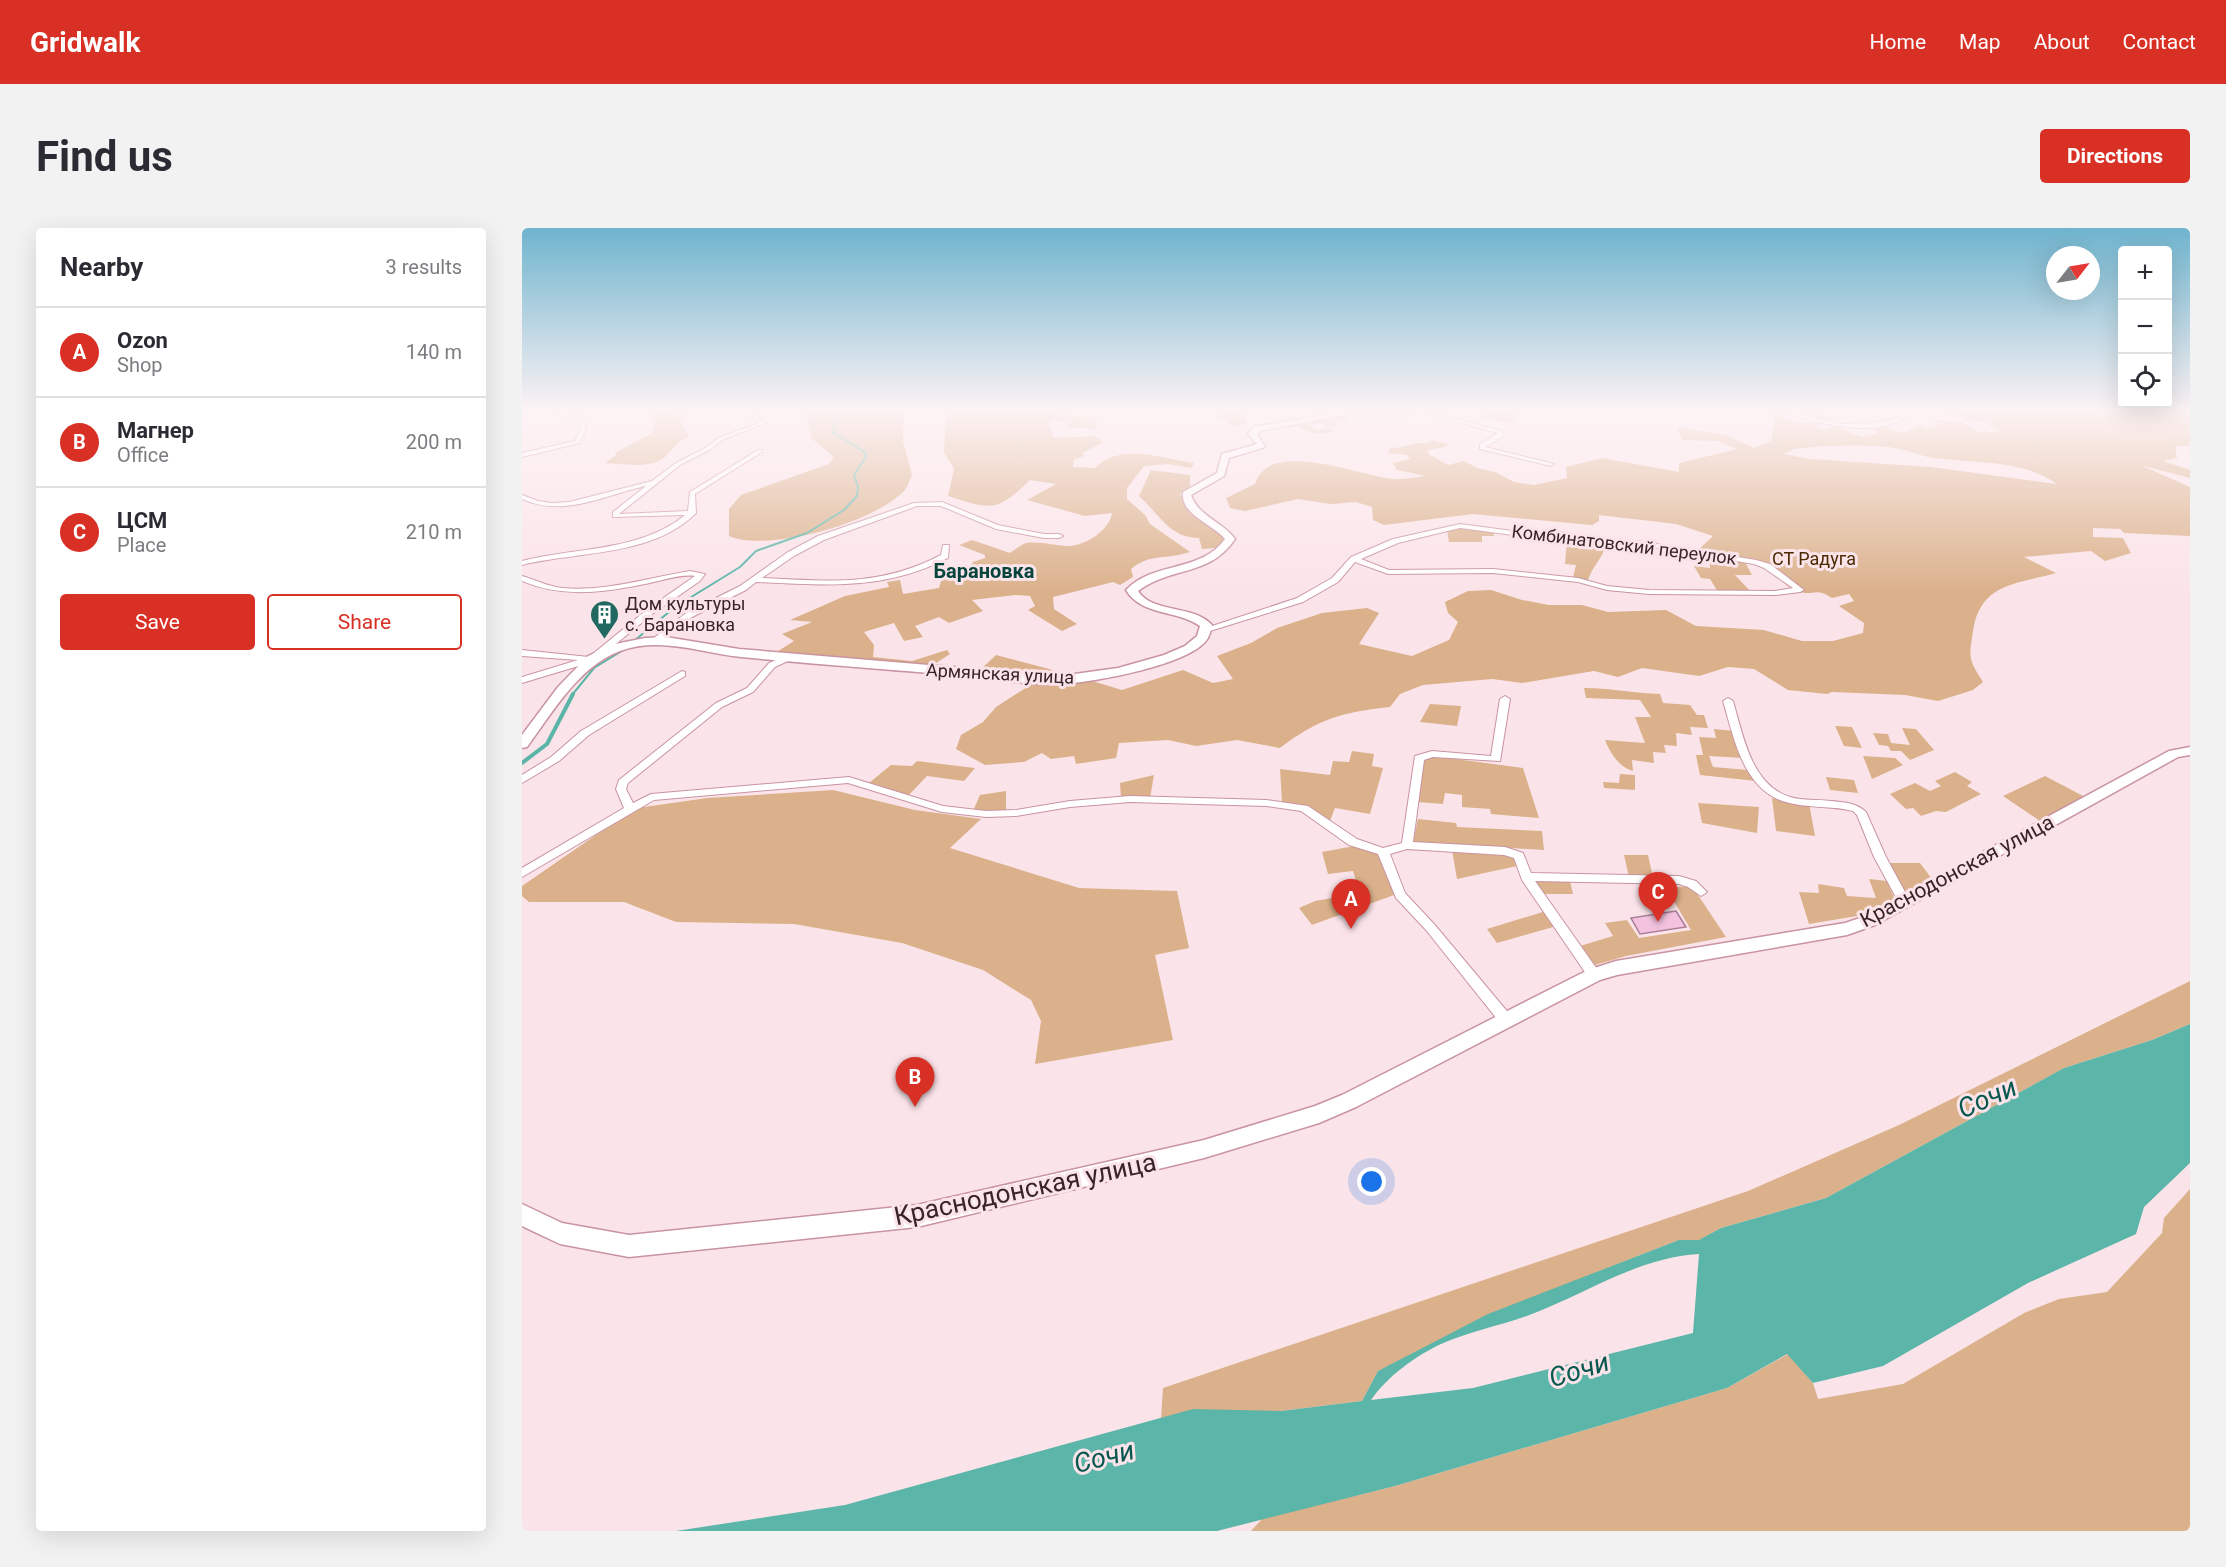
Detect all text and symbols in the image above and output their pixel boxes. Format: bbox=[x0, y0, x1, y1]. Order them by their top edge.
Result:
text: Gridwalk bbox=[30, 26, 140, 59]
text: Home bbox=[1870, 30, 1926, 54]
text: Map bbox=[1959, 30, 2001, 54]
text: About bbox=[2034, 30, 2090, 54]
text: Contact bbox=[2123, 30, 2196, 54]
button: Directions bbox=[2040, 129, 2190, 183]
text: Find us bbox=[36, 132, 173, 181]
north arrow bbox=[2046, 246, 2100, 300]
map controls bbox=[2118, 246, 2172, 408]
button: + bbox=[2118, 246, 2172, 300]
text: Nearby bbox=[60, 252, 143, 282]
text: 3 results bbox=[386, 255, 462, 279]
button: − bbox=[2118, 300, 2172, 354]
text: Ozon bbox=[117, 328, 168, 353]
text: A bbox=[73, 340, 86, 364]
text: 140 m bbox=[406, 340, 462, 364]
text: Shop bbox=[117, 353, 163, 377]
button: locate bbox=[2118, 354, 2172, 408]
text: Магнер bbox=[117, 418, 194, 443]
text: B bbox=[73, 430, 86, 454]
text: 200 m bbox=[406, 430, 462, 454]
text: Office bbox=[117, 443, 169, 467]
text: ЦСМ bbox=[117, 508, 167, 533]
text: C bbox=[73, 520, 86, 544]
text: 210 m bbox=[406, 520, 462, 544]
street label: Комбинатовский переулок bbox=[1510, 520, 1738, 569]
text: Place bbox=[117, 533, 166, 557]
park label: СТ Радуга bbox=[1772, 548, 1856, 569]
district label: Барановка bbox=[933, 559, 1035, 583]
place label: Дом культуры с. Барановка bbox=[625, 593, 745, 635]
button: Save bbox=[60, 594, 255, 650]
button: Share bbox=[267, 594, 462, 650]
building icon: Дом культуры с. Барановка bbox=[588, 598, 620, 640]
street label: Армянская улица bbox=[925, 659, 1075, 688]
street label: Краснодонская улица bbox=[1856, 810, 2058, 932]
pin: C bbox=[1638, 872, 1678, 922]
pin: A bbox=[1332, 880, 1370, 929]
pin: B bbox=[896, 1058, 934, 1107]
water label: Сочи bbox=[1952, 1071, 2022, 1125]
street label: Краснодонская улица bbox=[891, 1147, 1159, 1231]
your location bbox=[1357, 1167, 1386, 1196]
water label: Сочи bbox=[1545, 1346, 1613, 1394]
water label: Сочи bbox=[1070, 1434, 1138, 1480]

